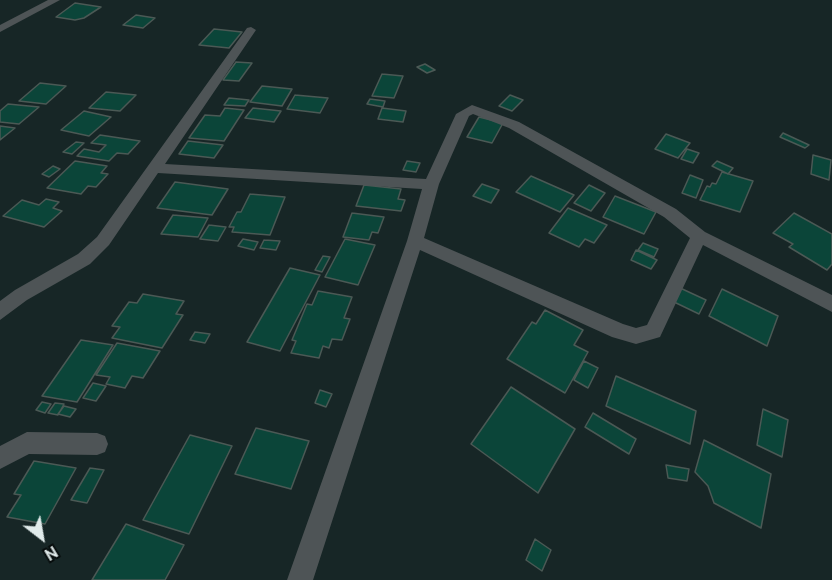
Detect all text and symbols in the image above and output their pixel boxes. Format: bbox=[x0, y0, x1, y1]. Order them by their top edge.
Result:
north arrow bbox=[12, 508, 72, 568]
text: N bbox=[42, 543, 61, 564]

